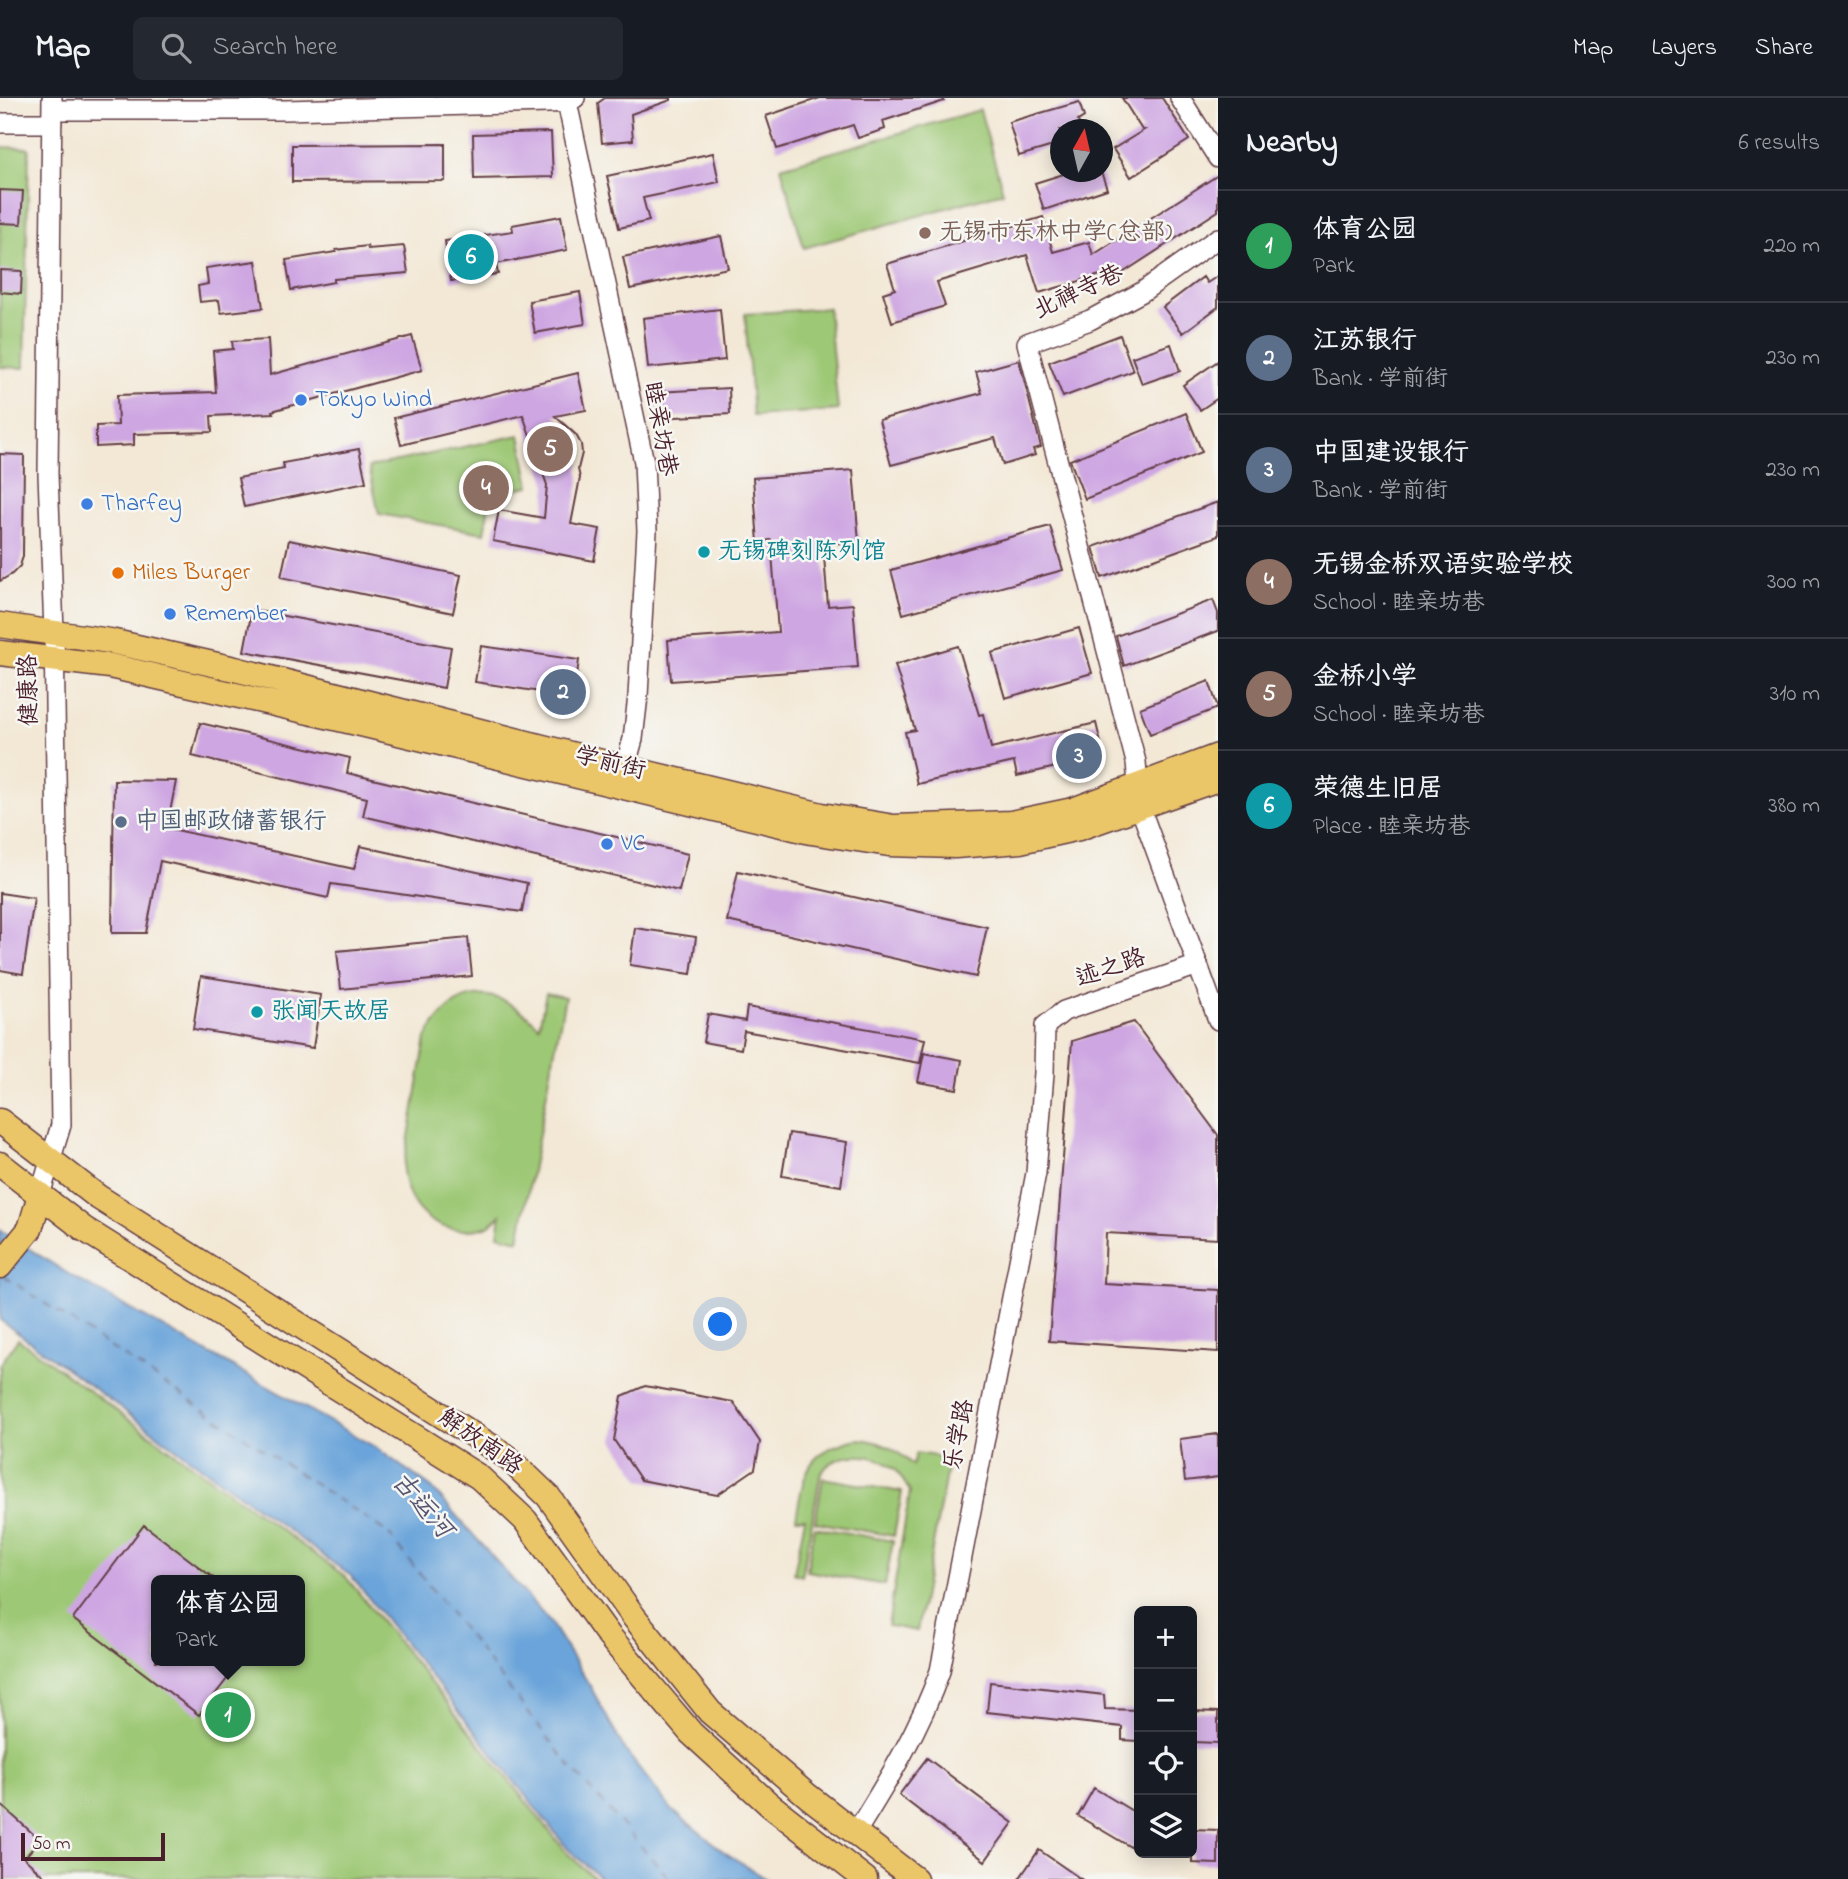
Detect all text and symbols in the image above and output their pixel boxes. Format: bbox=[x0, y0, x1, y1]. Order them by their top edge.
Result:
search box bbox=[133, 17, 623, 80]
text: Map bbox=[35, 24, 91, 72]
icon: search bbox=[157, 29, 195, 67]
text: Search here bbox=[213, 29, 337, 67]
text: Map bbox=[1573, 31, 1613, 66]
text: Layers bbox=[1651, 31, 1717, 66]
text: Share bbox=[1755, 31, 1813, 66]
north arrow bbox=[1050, 119, 1113, 182]
text: Nearby bbox=[1246, 122, 1338, 166]
text: 6 results bbox=[1739, 127, 1820, 160]
text: 体育公园 bbox=[1313, 212, 1417, 250]
place label: 无锡市东林中学(总部) bbox=[939, 216, 1172, 251]
marker: 无锡市东林中学(总部) bbox=[917, 225, 933, 241]
text: 1 bbox=[1265, 230, 1273, 263]
text: 220 m bbox=[1764, 230, 1820, 263]
pin: 6 bbox=[448, 231, 494, 283]
text: Park bbox=[1313, 250, 1355, 283]
street label: 北禅寺巷 bbox=[1028, 257, 1130, 329]
text: 江苏银行 bbox=[1313, 323, 1417, 361]
text: 2 bbox=[1263, 342, 1275, 375]
text: 230 m bbox=[1766, 342, 1820, 375]
text: Bank · 学前街 bbox=[1313, 363, 1448, 396]
street label: 睦亲坊巷 bbox=[633, 379, 685, 479]
place label: Tokyo Wind bbox=[315, 383, 433, 419]
marker: Tokyo Wind bbox=[293, 392, 309, 408]
pin: 5 bbox=[527, 423, 573, 475]
text: 中国建设银行 bbox=[1313, 435, 1469, 473]
text: 3 bbox=[1264, 454, 1274, 487]
text: 230 m bbox=[1766, 454, 1820, 487]
pin: 4 bbox=[463, 462, 509, 514]
text: Bank · 学前街 bbox=[1313, 475, 1448, 508]
place label: Tharfey bbox=[101, 487, 182, 523]
marker: Tharfey bbox=[79, 496, 95, 512]
place label: 无锡碑刻陈列馆 bbox=[718, 535, 886, 570]
marker: 无锡碑刻陈列馆 bbox=[696, 544, 712, 560]
text: 无锡金桥双语实验学校 bbox=[1313, 547, 1573, 585]
place label: Miles Burger bbox=[132, 556, 251, 591]
marker: Miles Burger bbox=[110, 565, 126, 581]
text: 4 bbox=[1264, 566, 1274, 599]
text: 300 m bbox=[1767, 566, 1820, 599]
text: School · 睦亲坊巷 bbox=[1313, 587, 1484, 620]
place label: Remember bbox=[184, 597, 287, 632]
marker: Remember bbox=[162, 606, 178, 622]
street label: 健康路 bbox=[12, 654, 48, 726]
text: 金桥小学 bbox=[1313, 659, 1417, 697]
pin: 2 bbox=[540, 666, 586, 718]
text: 5 bbox=[1262, 678, 1276, 711]
text: 310 m bbox=[1770, 678, 1820, 711]
text: School · 睦亲坊巷 bbox=[1313, 699, 1484, 732]
pin: 3 bbox=[1056, 730, 1102, 782]
street label: 学前街 bbox=[571, 738, 649, 790]
text: 荣德生旧居 bbox=[1313, 771, 1443, 809]
text: 6 bbox=[1264, 790, 1274, 823]
text: 380 m bbox=[1768, 790, 1820, 823]
place label: 中国邮政储蓄银行 bbox=[135, 805, 327, 840]
text: Place · 睦亲坊巷 bbox=[1313, 811, 1470, 844]
marker: 中国邮政储蓄银行 bbox=[113, 814, 129, 830]
place label: VC bbox=[620, 827, 645, 862]
marker: VC bbox=[599, 836, 615, 852]
street label: 述之路 bbox=[1071, 941, 1151, 997]
place label: 张闻天故居 bbox=[271, 995, 391, 1030]
marker: 张闻天故居 bbox=[249, 1004, 265, 1020]
your location bbox=[703, 1307, 737, 1341]
street label: 乐学路 bbox=[936, 1396, 984, 1474]
street label: 解放南路 bbox=[431, 1401, 529, 1485]
water label: 古运河 bbox=[381, 1464, 464, 1551]
popup bbox=[151, 1575, 305, 1666]
text: 体育公园 bbox=[176, 1586, 280, 1624]
map controls bbox=[1134, 1606, 1197, 1858]
button: + bbox=[1134, 1606, 1197, 1669]
text: Park bbox=[176, 1624, 218, 1657]
button: − bbox=[1134, 1669, 1197, 1732]
pin: 1 bbox=[205, 1689, 251, 1741]
button: locate bbox=[1134, 1732, 1197, 1795]
button: layers bbox=[1134, 1795, 1197, 1858]
scale bar bbox=[21, 1830, 164, 1862]
text: 50 m bbox=[32, 1831, 71, 1858]

